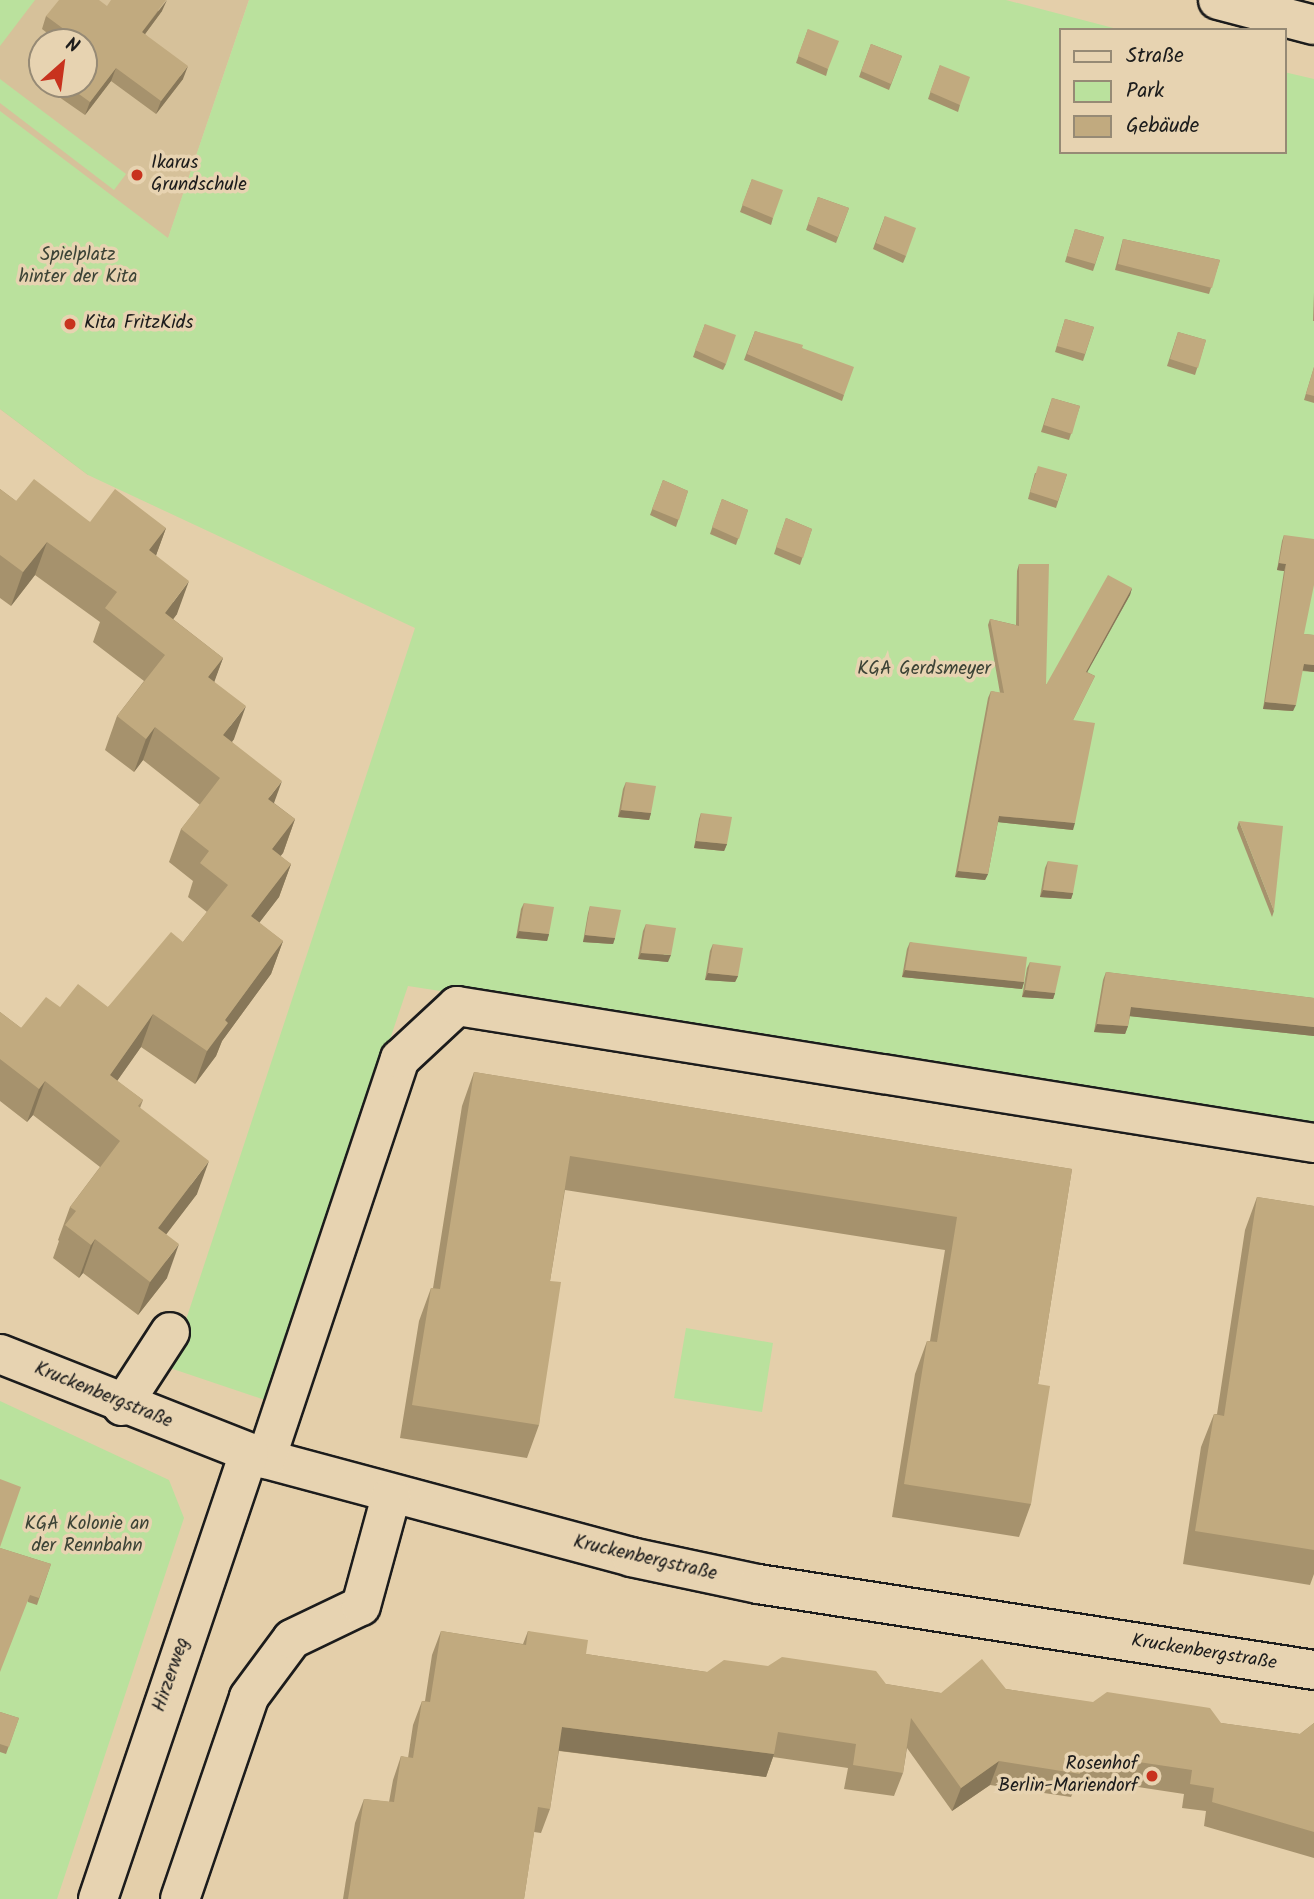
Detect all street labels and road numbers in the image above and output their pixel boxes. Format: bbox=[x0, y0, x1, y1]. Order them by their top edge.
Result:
street label: Kruckenbergstraße bbox=[31, 1358, 175, 1434]
street label: Kruckenbergstraße bbox=[571, 1531, 719, 1587]
street label: Kruckenbergstraße bbox=[1130, 1630, 1278, 1676]
street label: Hirzerweg bbox=[149, 1635, 195, 1715]

